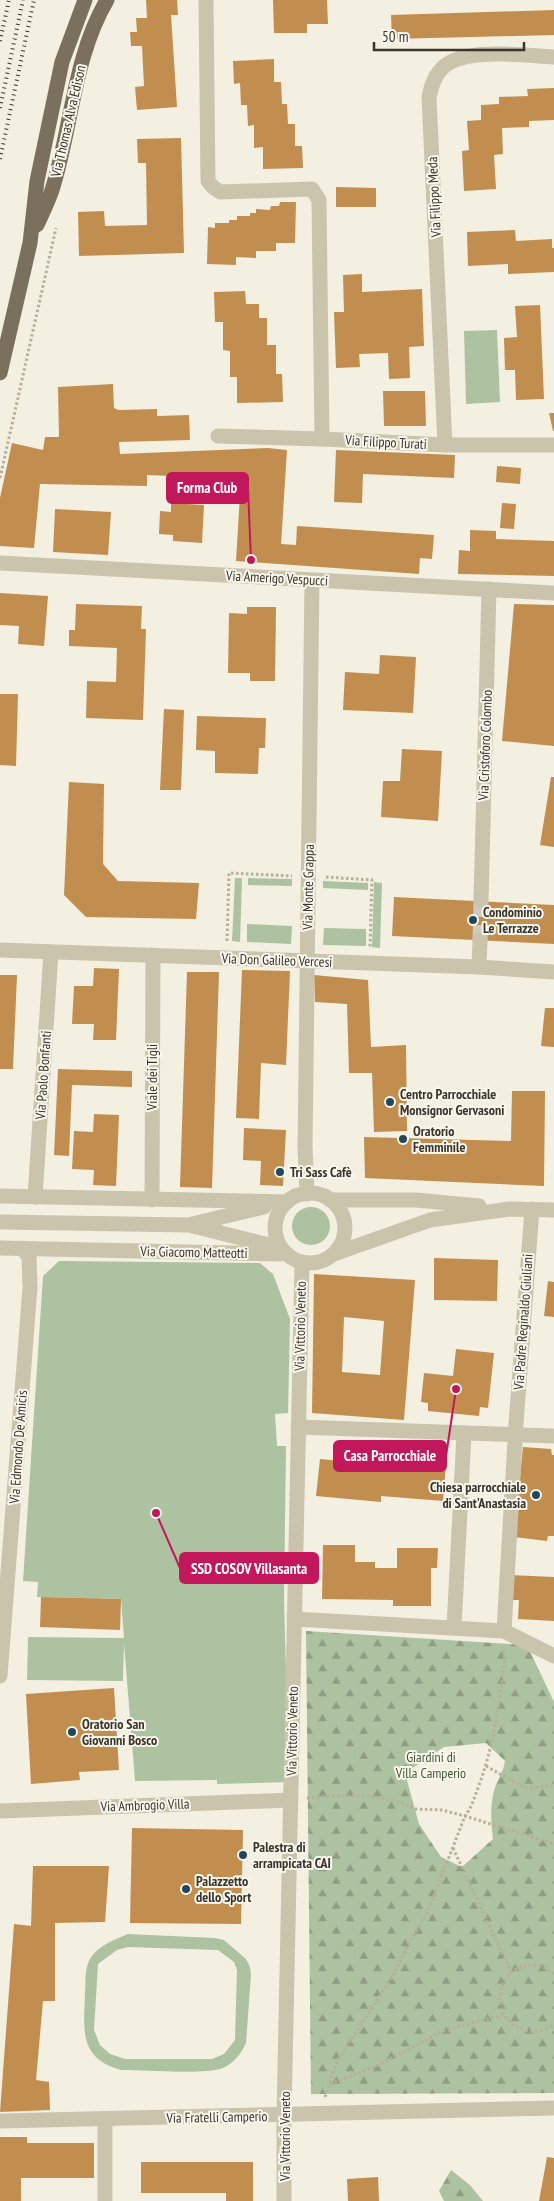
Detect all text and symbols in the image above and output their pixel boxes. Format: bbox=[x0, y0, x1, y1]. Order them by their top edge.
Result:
scale bar bbox=[374, 20, 524, 52]
text: 50 m bbox=[382, 27, 408, 46]
street label: Via Thomas Alva Edison bbox=[46, 63, 90, 180]
street label: Via Filippo Meda bbox=[423, 156, 445, 239]
street label: Via Filippo Turati bbox=[344, 431, 427, 453]
callout: Forma Club bbox=[167, 473, 248, 503]
text: Forma Club bbox=[177, 478, 237, 497]
street label: Via Amerigo Vespucci bbox=[225, 566, 328, 590]
street label: Via Cristoforo Colombo bbox=[474, 689, 496, 802]
street label: Via Monte Grappa bbox=[298, 844, 318, 931]
place label: Condominio Le Terrazze bbox=[483, 903, 542, 937]
marker: Condominio Le Terrazze bbox=[467, 914, 479, 926]
street label: Via Don Galileo Vercesi bbox=[220, 949, 333, 971]
street label: Via Paolo Bonfanti bbox=[31, 1030, 55, 1121]
street label: Viale dei Tigli bbox=[143, 1044, 161, 1111]
place label: Centro Parrocchiale Monsignor Gervasoni bbox=[400, 1085, 504, 1119]
marker: Centro Parrocchiale Monsignor Gervasoni bbox=[384, 1096, 396, 1108]
place label: Oratorio Femminile bbox=[413, 1122, 465, 1156]
marker: Oratorio Femminile bbox=[397, 1133, 409, 1145]
place label: Tri Sass Cafè bbox=[290, 1163, 352, 1181]
marker: Tri Sass Cafè bbox=[274, 1166, 286, 1178]
street label: Via Giacomo Matteotti bbox=[139, 1242, 248, 1262]
street label: Via Padre Reginaldo Giuliani bbox=[509, 1253, 537, 1392]
street label: Via Vittorio Veneto bbox=[290, 1281, 310, 1372]
street label: Via Edmondo De Amicis bbox=[5, 1389, 31, 1505]
callout: Casa Parrocchiale bbox=[334, 1441, 446, 1471]
text: Casa Parrocchiale bbox=[344, 1446, 436, 1465]
place label: Chiesa parrocchiale di Sant'Anastasia bbox=[430, 1478, 526, 1512]
marker: Chiesa parrocchiale di Sant'Anastasia bbox=[530, 1489, 542, 1501]
callout: SSD COSOV Villasanta bbox=[180, 1553, 318, 1583]
text: SSD COSOV Villasanta bbox=[191, 1559, 307, 1578]
street label: Via Vittorio Veneto bbox=[282, 1686, 302, 1777]
place label: Oratorio San Giovanni Bosco bbox=[82, 1715, 157, 1749]
marker: Oratorio San Giovanni Bosco bbox=[66, 1726, 78, 1738]
park label: Giardini di Villa Camperio bbox=[395, 1748, 466, 1782]
street label: Via Ambrogio Villa bbox=[99, 1794, 190, 1816]
place label: Palestra di arrampicata CAI bbox=[253, 1838, 331, 1872]
marker: Palestra di arrampicata CAI bbox=[237, 1849, 249, 1861]
place label: Palazzetto dello Sport bbox=[196, 1872, 251, 1906]
marker: Palazzetto dello Sport bbox=[180, 1883, 192, 1895]
street label: Via Vittorio Veneto bbox=[276, 2091, 294, 2182]
street label: Via Fratelli Camperio bbox=[165, 2107, 268, 2127]

